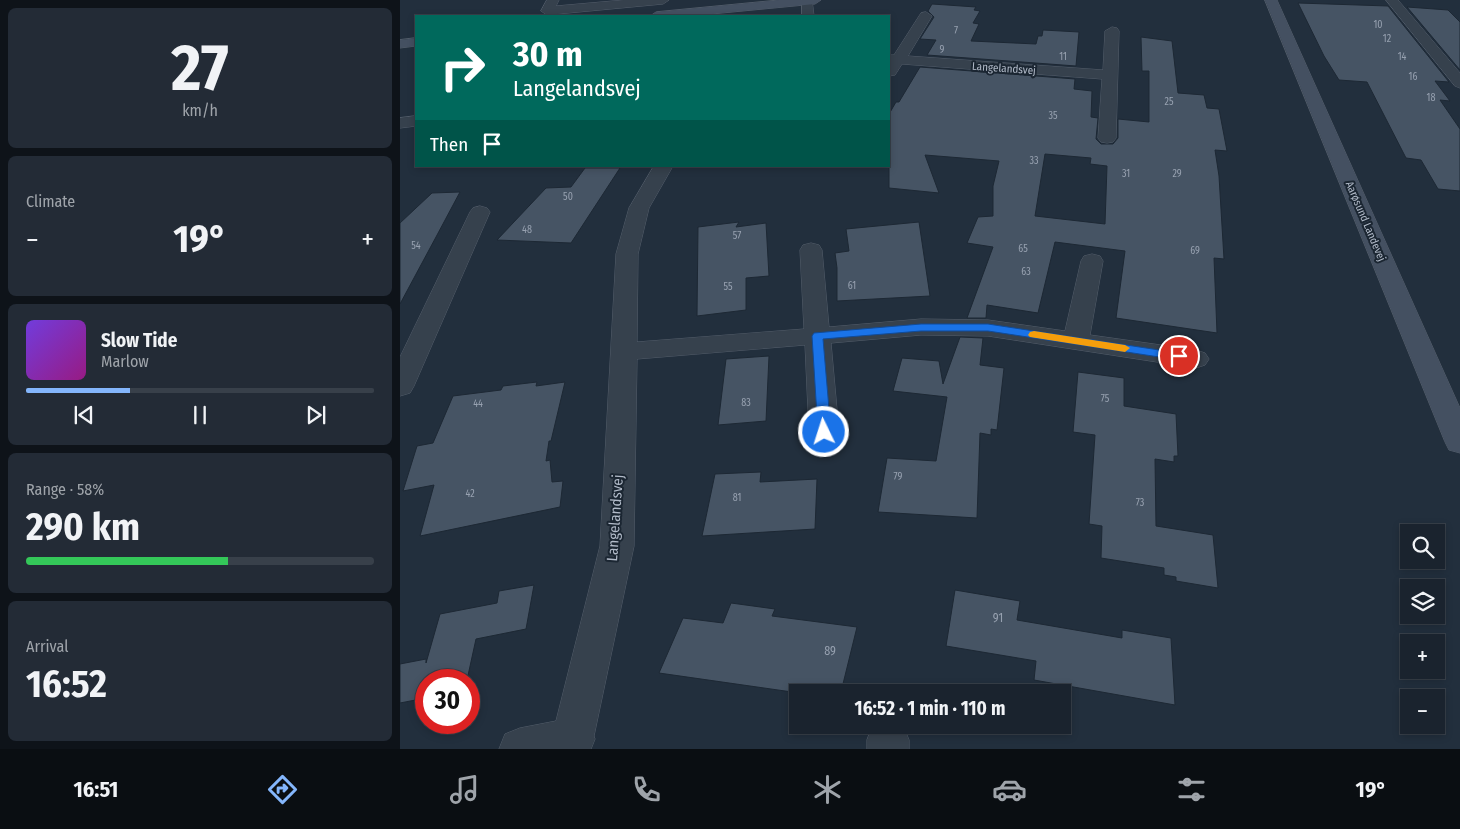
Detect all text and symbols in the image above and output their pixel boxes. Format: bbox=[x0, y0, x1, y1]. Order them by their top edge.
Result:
house number: 10 bbox=[1373, 19, 1383, 31]
house number: 7 bbox=[954, 25, 958, 37]
text: 27 bbox=[171, 29, 229, 107]
text: 30 m bbox=[513, 33, 583, 75]
house number: 12 bbox=[1383, 33, 1392, 45]
icon: right bbox=[430, 35, 495, 100]
house number: 9 bbox=[940, 44, 945, 56]
house number: 11 bbox=[1059, 51, 1067, 63]
house number: 14 bbox=[1398, 51, 1407, 63]
street label: Langelandsvej bbox=[972, 60, 1037, 77]
house number: 16 bbox=[1409, 71, 1417, 83]
text: Langelandsvej bbox=[513, 75, 641, 102]
house number: 18 bbox=[1427, 92, 1435, 104]
house number: 25 bbox=[1165, 96, 1174, 108]
text: km/h bbox=[182, 101, 218, 120]
house number: 35 bbox=[1048, 110, 1058, 122]
icon: arrive bbox=[478, 130, 506, 158]
text: Then bbox=[430, 133, 468, 156]
house number: 33 bbox=[1029, 155, 1039, 167]
house number: 31 bbox=[1122, 168, 1130, 180]
house number: 29 bbox=[1172, 168, 1182, 180]
street label: Aarøsund Landevej bbox=[1343, 179, 1388, 263]
house number: 50 bbox=[563, 191, 573, 203]
text: Climate bbox=[26, 192, 75, 211]
text: 19° bbox=[173, 216, 227, 262]
text: − bbox=[26, 223, 39, 256]
text: + bbox=[361, 223, 374, 256]
house number: 48 bbox=[522, 224, 532, 236]
house number: 57 bbox=[733, 230, 741, 242]
house number: 54 bbox=[411, 240, 421, 252]
house number: 65 bbox=[1018, 243, 1028, 255]
house number: 69 bbox=[1190, 245, 1200, 257]
house number: 63 bbox=[1021, 266, 1031, 278]
house number: 61 bbox=[848, 280, 856, 292]
house number: 55 bbox=[723, 281, 733, 293]
text: Slow Tide bbox=[101, 329, 177, 352]
pin bbox=[1158, 335, 1200, 377]
icon: arrive bbox=[1165, 342, 1193, 370]
text: Marlow bbox=[101, 352, 149, 371]
house number: 75 bbox=[1101, 393, 1110, 405]
house number: 83 bbox=[741, 397, 751, 409]
house number: 44 bbox=[473, 398, 483, 410]
icon: previous bbox=[70, 401, 98, 429]
icon: pause bbox=[186, 401, 214, 429]
icon: next bbox=[302, 401, 330, 429]
position arrow bbox=[797, 405, 849, 457]
house number: 79 bbox=[894, 471, 903, 483]
street label: Langelandsvej bbox=[603, 474, 627, 562]
text: Range · 58% bbox=[26, 480, 104, 499]
house number: 42 bbox=[465, 488, 475, 500]
house number: 81 bbox=[733, 492, 741, 504]
house number: 73 bbox=[1136, 497, 1145, 509]
text: 290 km bbox=[26, 504, 140, 550]
map controls bbox=[1400, 524, 1445, 734]
button: search bbox=[1400, 524, 1445, 569]
button: layers bbox=[1400, 579, 1445, 624]
house number: 91 bbox=[993, 611, 1003, 625]
button: + bbox=[1400, 634, 1445, 679]
text: Arrival bbox=[26, 637, 68, 656]
house number: 89 bbox=[824, 644, 836, 658]
text: 16:52 bbox=[26, 661, 107, 707]
speed limit sign: 30 bbox=[415, 669, 480, 734]
button: − bbox=[1400, 689, 1445, 734]
text: 16:52 · 1 min · 110 m bbox=[855, 697, 1005, 720]
icon: directions bbox=[265, 772, 300, 807]
icon: music bbox=[447, 772, 482, 807]
icon: phone bbox=[629, 772, 664, 807]
icon: climate bbox=[810, 772, 845, 807]
icon: car bbox=[992, 772, 1027, 807]
icon: filters bbox=[1174, 772, 1209, 807]
text: 16:51 bbox=[73, 776, 118, 803]
text: 19° bbox=[1356, 776, 1387, 803]

